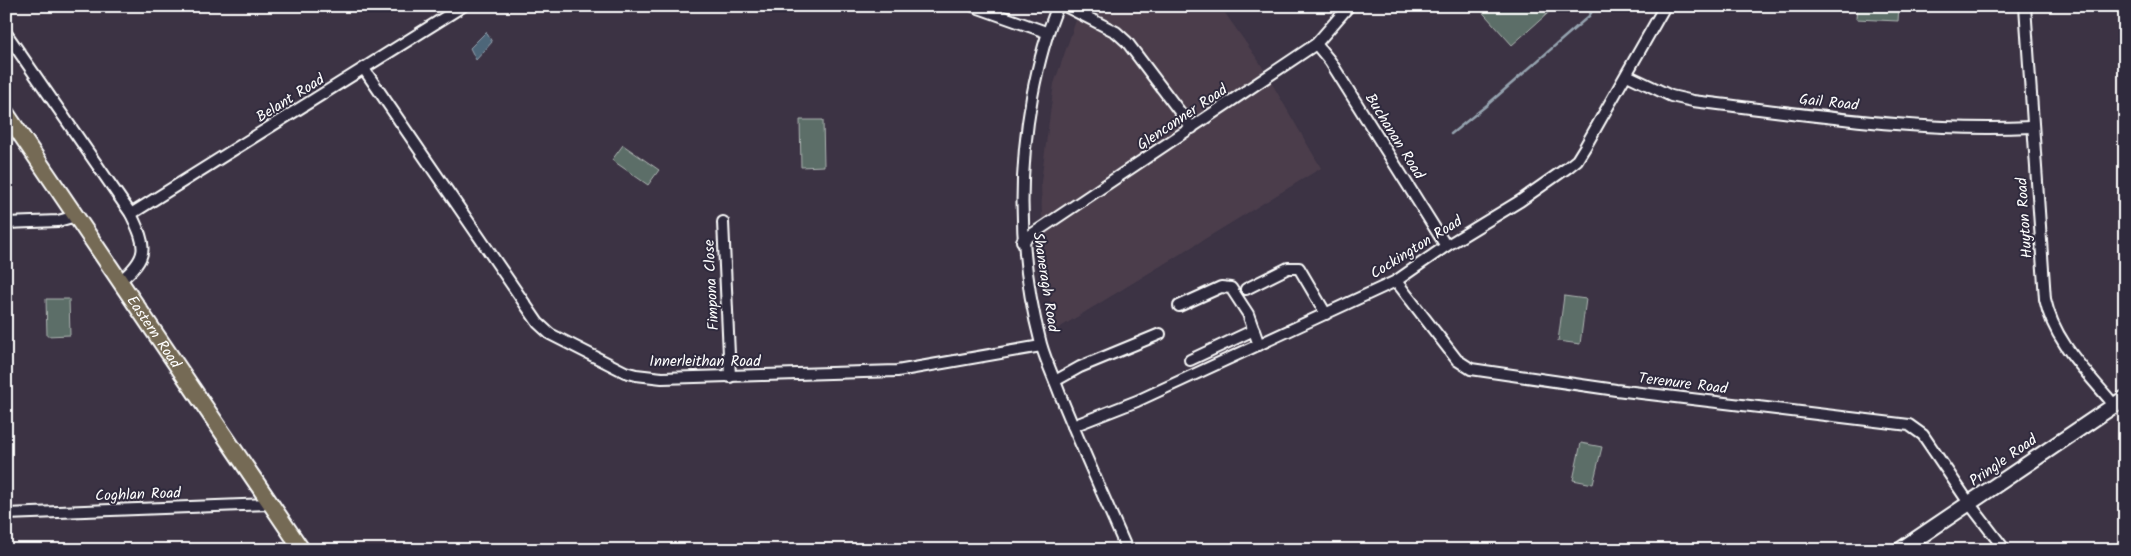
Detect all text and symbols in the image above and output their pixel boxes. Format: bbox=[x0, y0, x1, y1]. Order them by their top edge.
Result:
street label: Belant Road bbox=[252, 68, 330, 129]
street label: Glenconner Road bbox=[1132, 78, 1233, 157]
street label: Gail Road bbox=[1798, 88, 1860, 118]
street label: Buchanan Road bbox=[1358, 89, 1430, 185]
street label: Huyton Road bbox=[2010, 176, 2040, 259]
street label: Cockington Road bbox=[1366, 210, 1468, 286]
street label: Shaneragh Road bbox=[1025, 230, 1065, 334]
street label: Fimpona Close bbox=[698, 239, 726, 331]
street label: Eastern Road bbox=[120, 291, 187, 374]
street label: Innerleithan Road bbox=[649, 350, 761, 374]
street label: Terenure Road bbox=[1637, 367, 1729, 401]
street label: Pringle Road bbox=[1965, 428, 2043, 493]
street label: Coghlan Road bbox=[95, 481, 182, 508]

